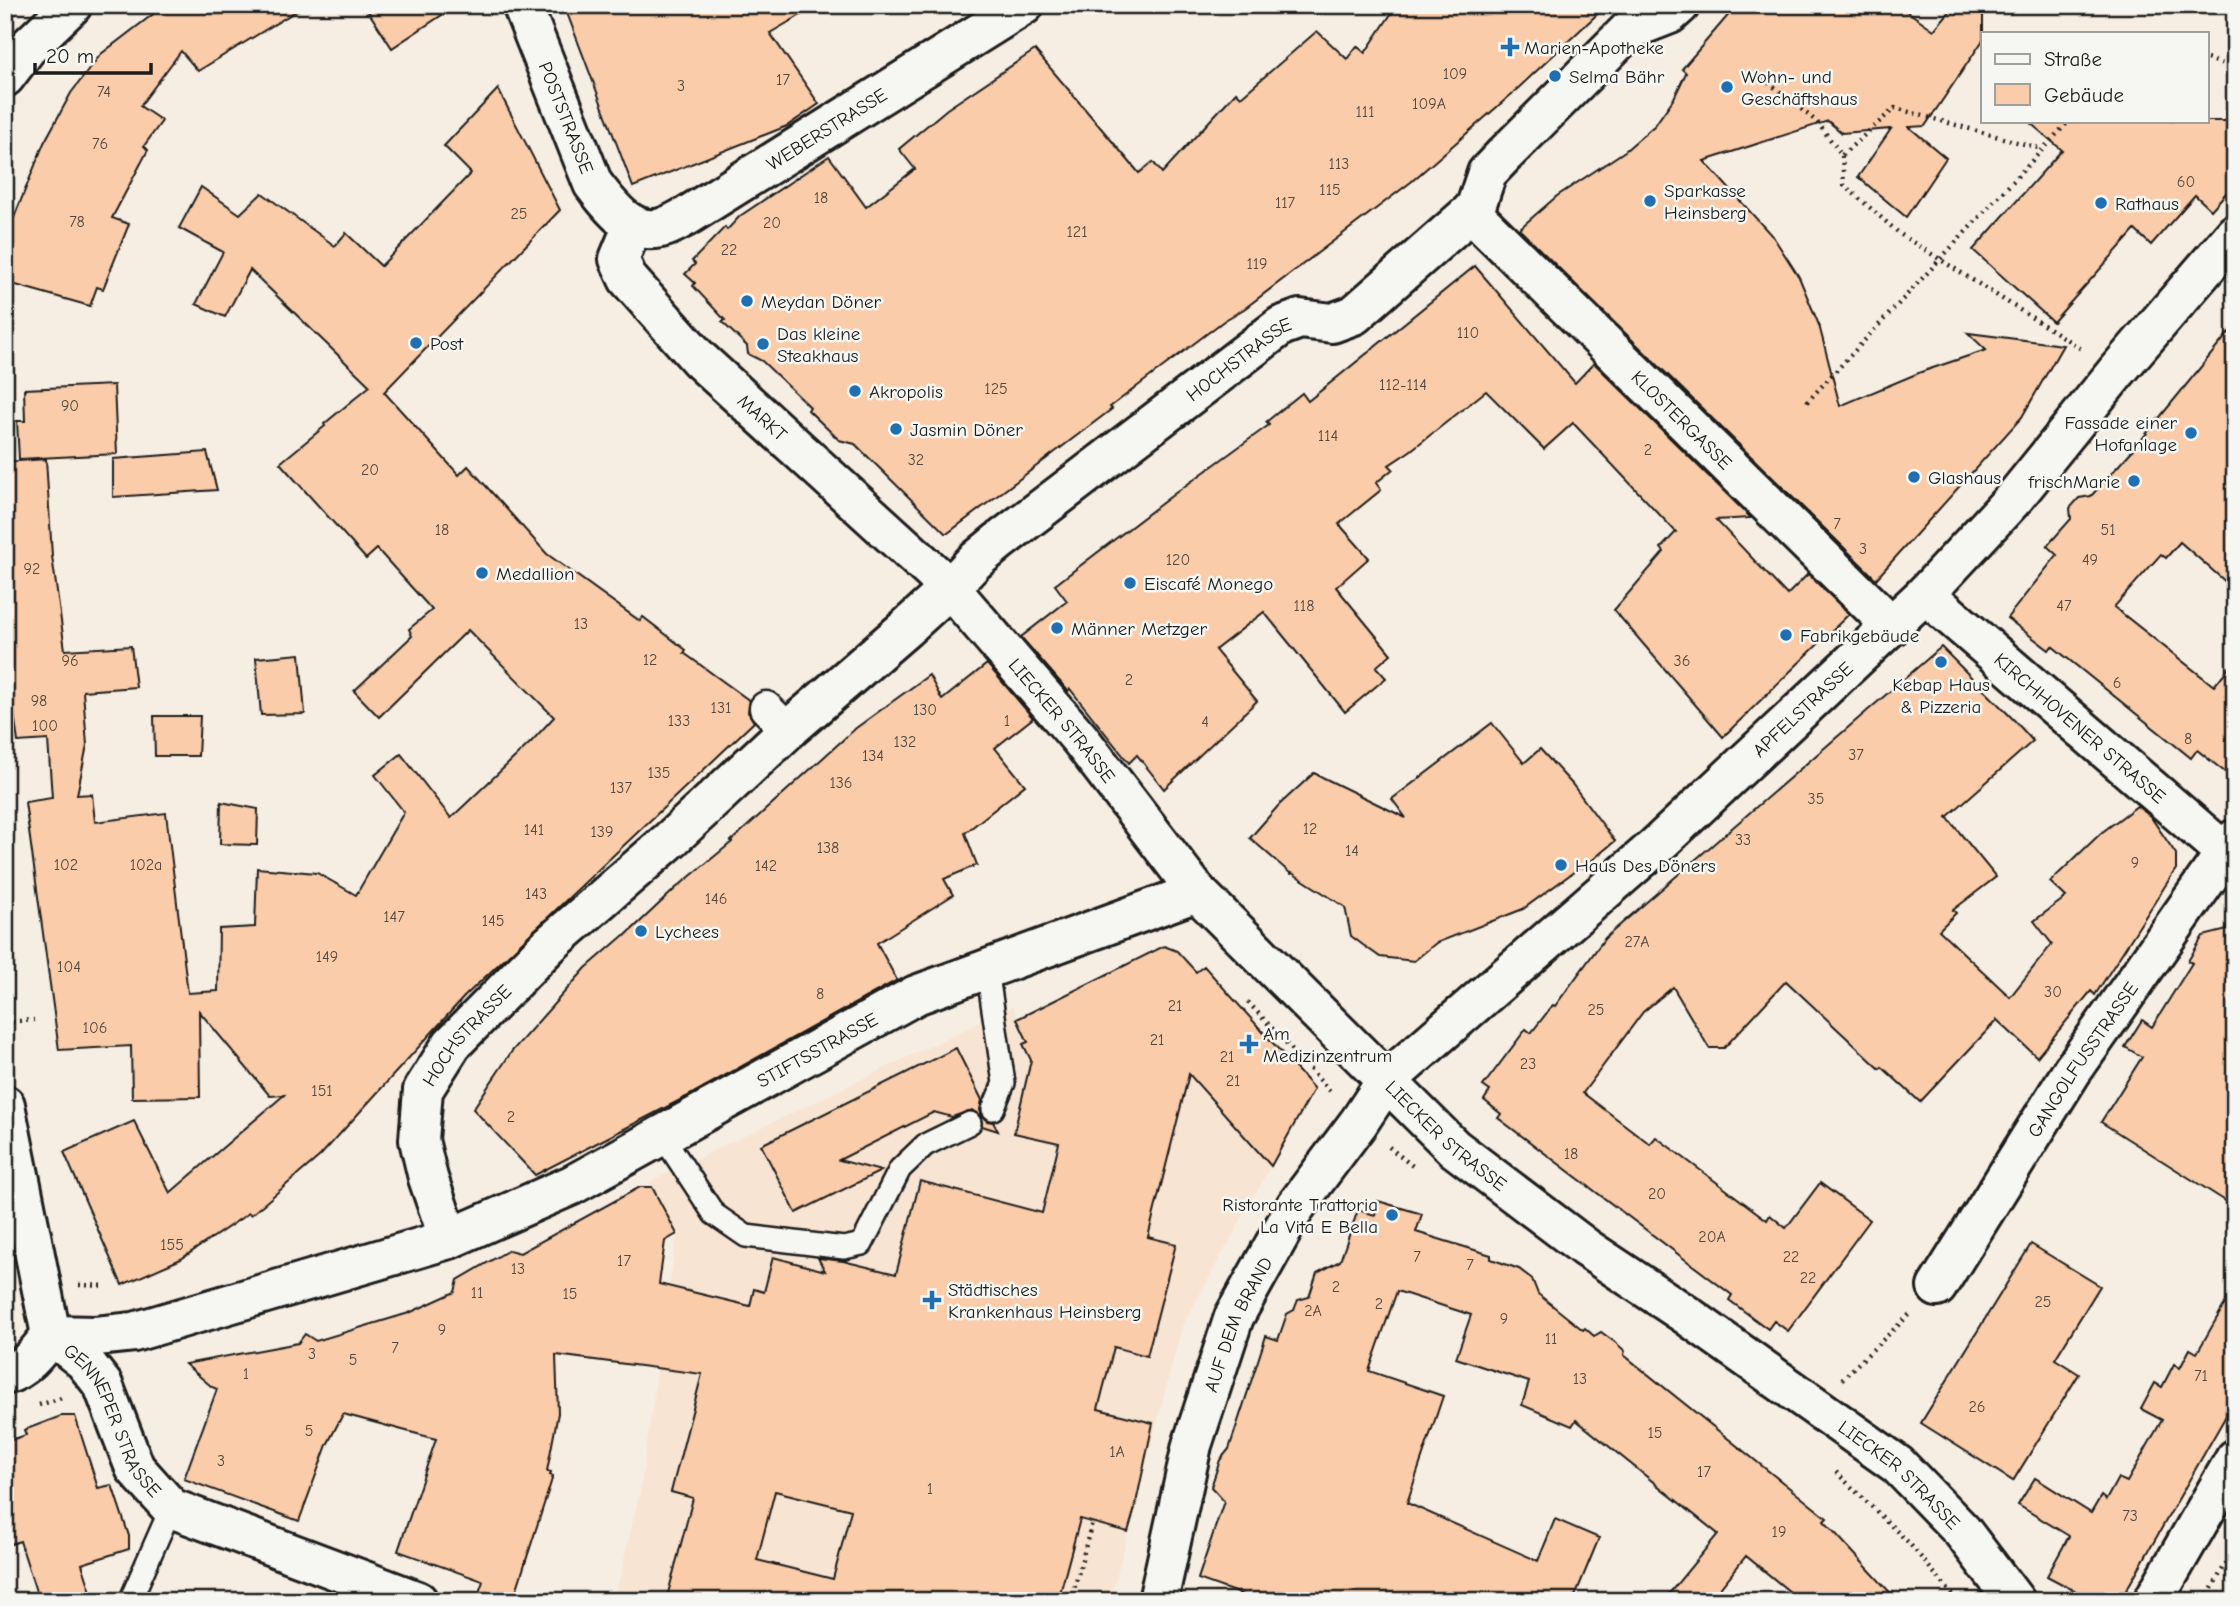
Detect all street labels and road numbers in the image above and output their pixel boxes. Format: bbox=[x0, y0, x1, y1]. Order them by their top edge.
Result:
street label: POSTSTRASSE bbox=[534, 59, 598, 177]
street label: WEBERSTRASSE bbox=[763, 84, 891, 175]
street label: HOCHSTRASSE bbox=[1182, 313, 1295, 406]
street label: KLOSTERGASSE bbox=[1627, 366, 1736, 474]
street label: MARKT bbox=[733, 390, 791, 446]
street label: KIRCHHOVENER STRASSE bbox=[1990, 649, 2170, 808]
street label: LIECKER STRASSE bbox=[1004, 654, 1119, 787]
street label: APFELSTRASSE bbox=[1748, 658, 1858, 762]
street label: GANGOLFUSSTRASSE bbox=[2023, 978, 2143, 1142]
street label: HOCHSTRASSE bbox=[418, 980, 516, 1091]
street label: STIFTSSTRASSE bbox=[753, 1008, 882, 1093]
street label: LIECKER STRASSE bbox=[1381, 1076, 1511, 1196]
street label: AUF DEM BRAND bbox=[1200, 1253, 1277, 1395]
street label: GENNEPER STRASSE bbox=[59, 1339, 166, 1502]
street label: LIECKER STRASSE bbox=[1834, 1416, 1964, 1534]

